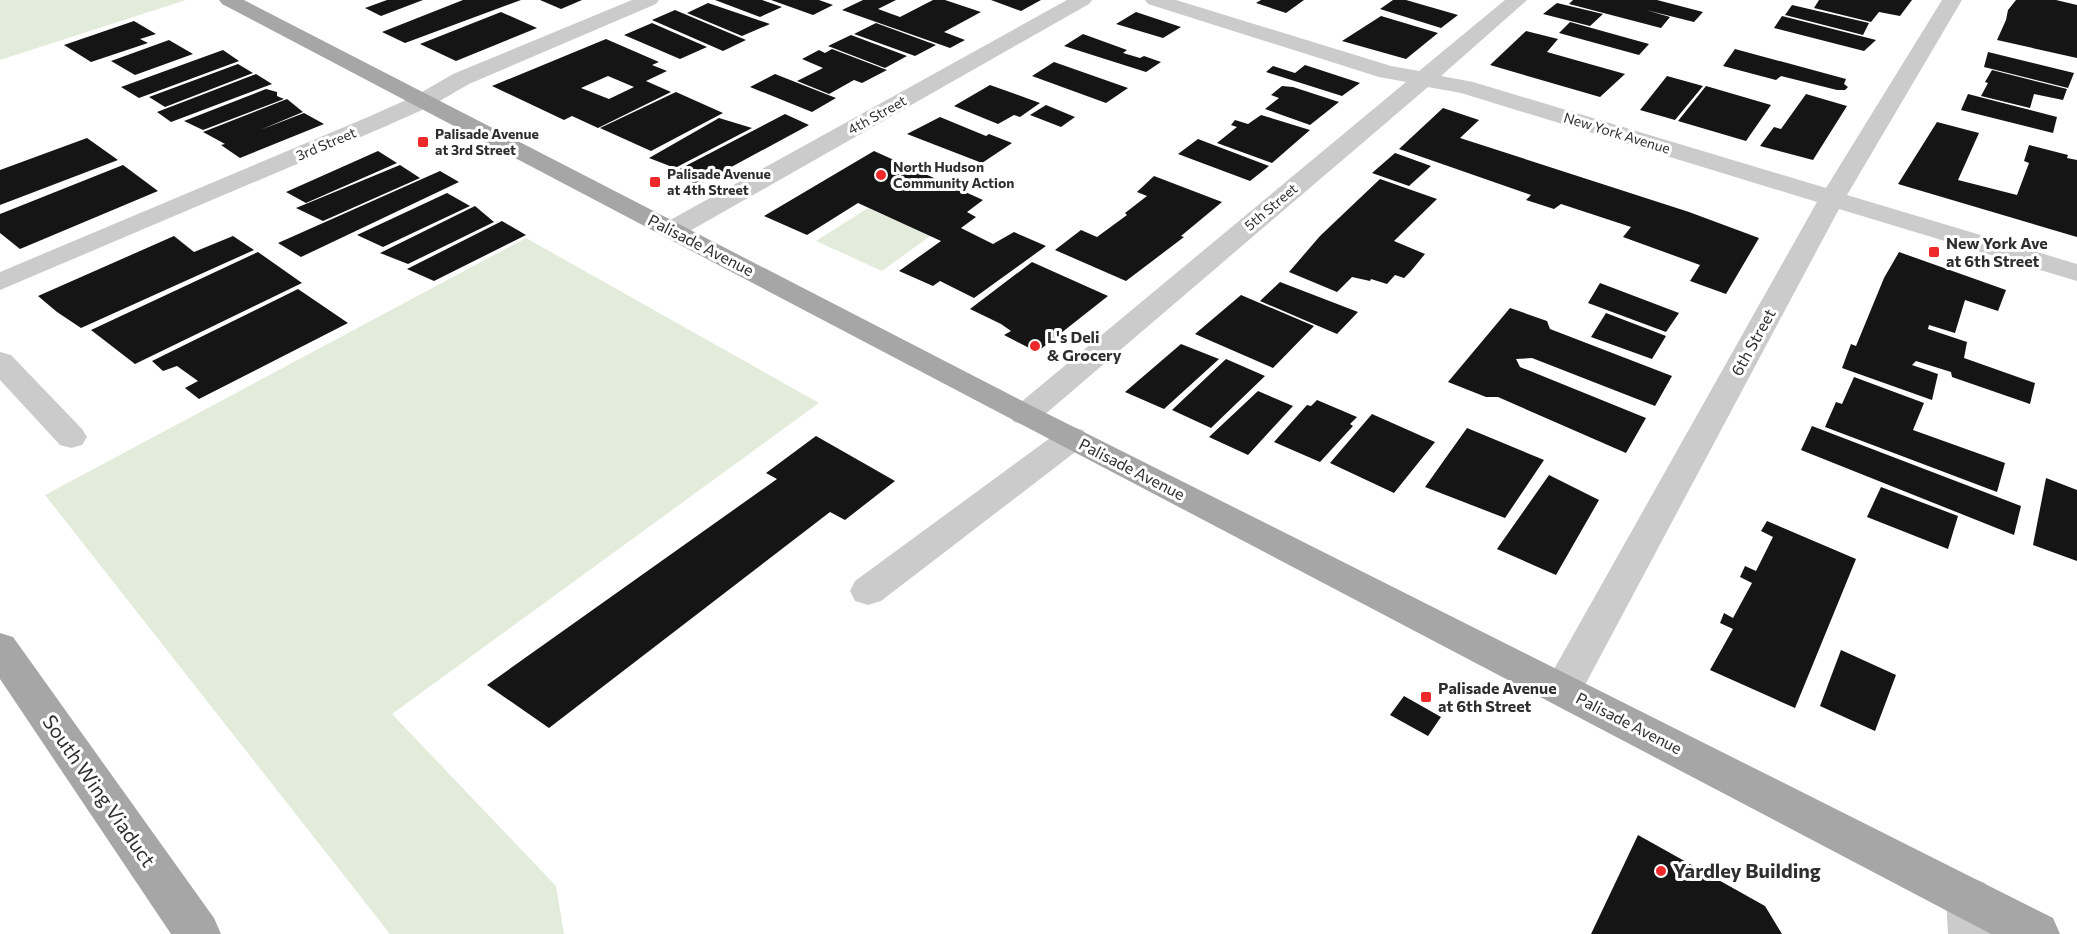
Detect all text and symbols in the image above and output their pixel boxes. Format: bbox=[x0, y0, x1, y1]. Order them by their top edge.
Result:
street label: 4th Street bbox=[844, 91, 909, 138]
street label: New York Avenue bbox=[1562, 108, 1672, 157]
street label: 3rd Street bbox=[293, 123, 359, 164]
place label: Palisade Avenue at 3rd Street bbox=[435, 125, 539, 158]
marker: Palisade Avenue at 3rd Street bbox=[416, 135, 430, 149]
place label: North Hudson Community Action bbox=[893, 158, 1014, 191]
place label: Palisade Avenue at 4th Street bbox=[667, 165, 771, 198]
marker: North Hudson Community Action bbox=[874, 168, 888, 182]
marker: Palisade Avenue at 4th Street bbox=[648, 175, 662, 189]
street label: 5th Street bbox=[1241, 179, 1301, 234]
street label: Palisade Avenue bbox=[645, 210, 757, 279]
place label: New York Ave at 6th Street bbox=[1946, 233, 2048, 270]
marker: New York Ave at 6th Street bbox=[1927, 245, 1941, 259]
street label: 6th Street bbox=[1726, 305, 1779, 379]
place label: L's Deli & Grocery bbox=[1047, 327, 1122, 364]
marker: L's Deli & Grocery bbox=[1028, 339, 1042, 353]
street label: Palisade Avenue bbox=[1076, 434, 1188, 503]
place label: Palisade Avenue at 6th Street bbox=[1438, 678, 1557, 715]
street label: Palisade Avenue bbox=[1573, 688, 1685, 757]
marker: Palisade Avenue at 6th Street bbox=[1419, 690, 1433, 704]
street label: South Wing Viaduct bbox=[38, 710, 161, 871]
place label: Yardley Building bbox=[1673, 858, 1821, 882]
marker: Yardley Building bbox=[1654, 864, 1668, 878]

